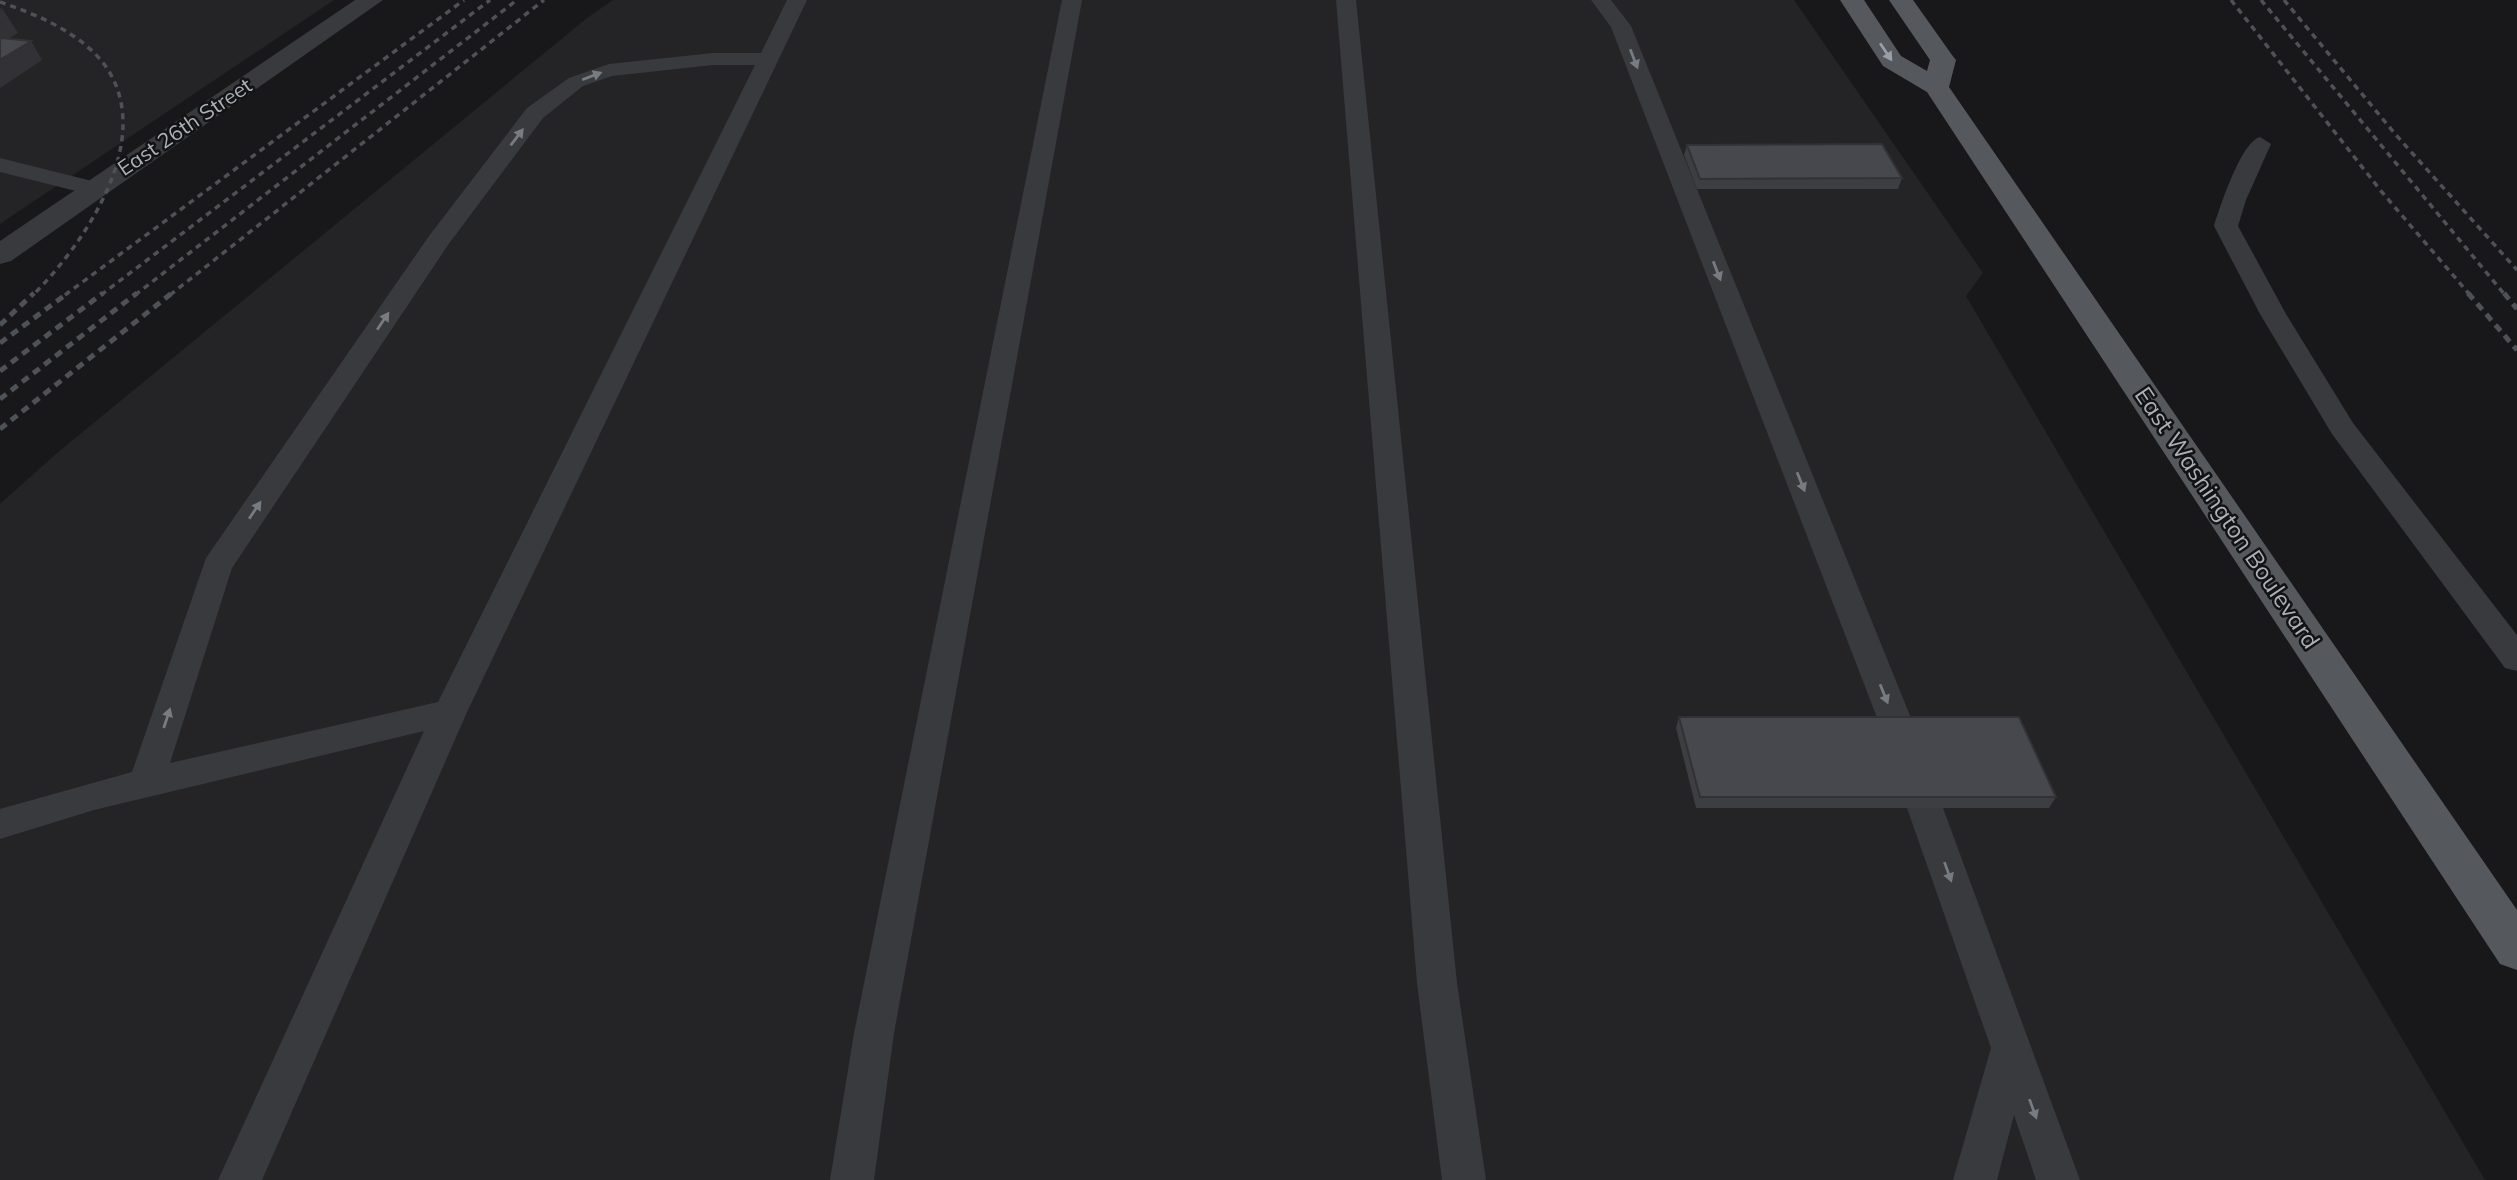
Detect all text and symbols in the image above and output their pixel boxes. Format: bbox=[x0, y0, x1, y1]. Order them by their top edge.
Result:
one-way arrow bbox=[1879, 43, 1893, 61]
one-way arrow bbox=[1629, 49, 1640, 70]
one-way arrow bbox=[581, 70, 602, 81]
street label: East 26th Street bbox=[112, 72, 257, 181]
one-way arrow bbox=[509, 128, 523, 146]
one-way arrow bbox=[1712, 260, 1723, 281]
one-way arrow bbox=[376, 312, 390, 330]
street label: East Washington Boulevard bbox=[2129, 381, 2327, 654]
one-way arrow bbox=[1795, 472, 1806, 493]
one-way arrow bbox=[249, 500, 262, 519]
one-way arrow bbox=[1879, 684, 1890, 705]
one-way arrow bbox=[162, 707, 173, 728]
one-way arrow bbox=[1943, 861, 1954, 882]
one-way arrow bbox=[2028, 1099, 2039, 1120]

